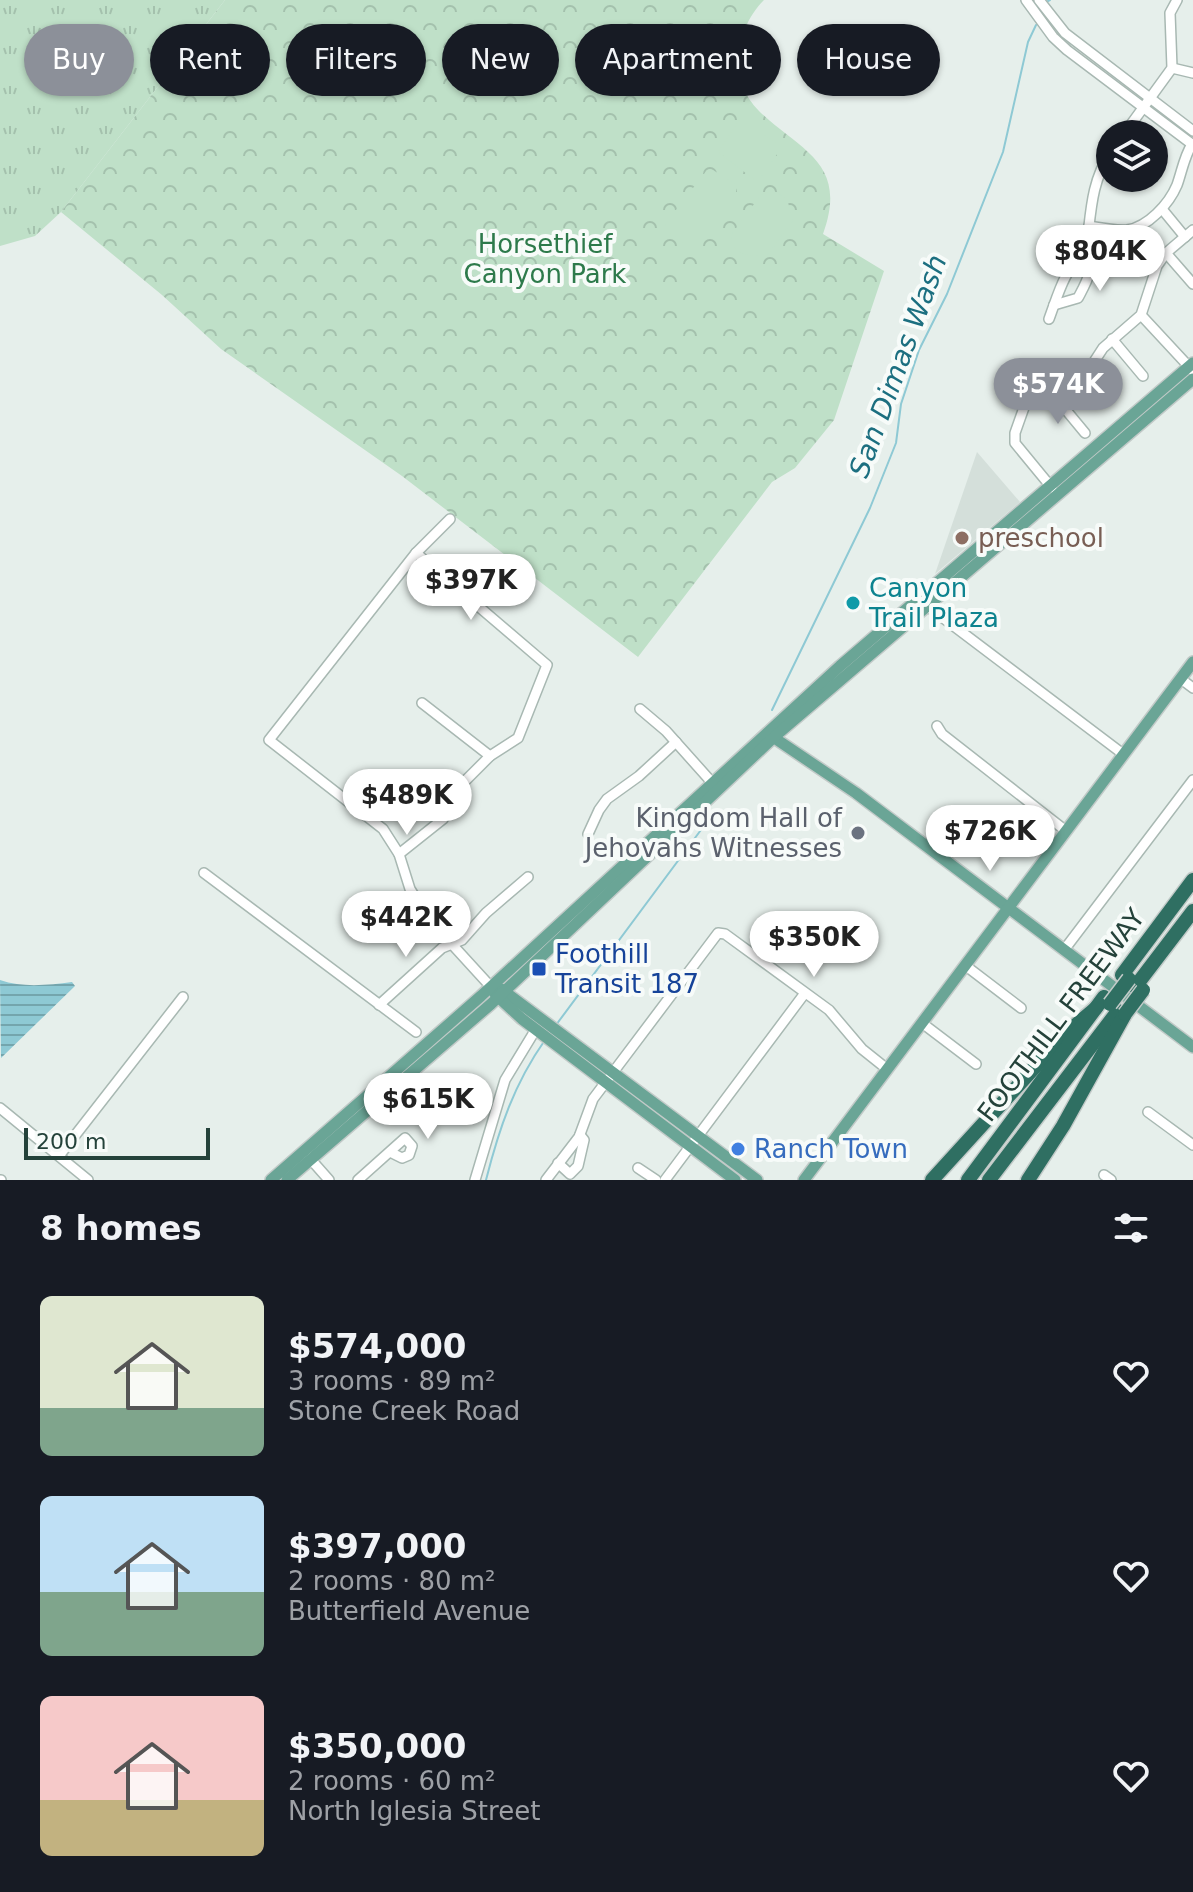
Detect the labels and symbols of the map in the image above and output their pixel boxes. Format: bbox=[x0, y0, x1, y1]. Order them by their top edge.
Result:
pin: $804K bbox=[1044, 225, 1156, 293]
park label: Horsethief Canyon Park bbox=[464, 229, 626, 289]
water label: San Dimas Wash bbox=[842, 250, 954, 482]
pin: $574K bbox=[1002, 358, 1114, 426]
place label: preschool bbox=[978, 523, 1104, 553]
marker: preschool bbox=[953, 529, 971, 547]
pin: $397K bbox=[415, 554, 527, 622]
place label: Canyon Trail Plaza bbox=[868, 573, 999, 633]
marker: Canyon Trail Plaza bbox=[844, 594, 862, 612]
pin: $489K bbox=[351, 769, 463, 837]
place label: Kingdom Hall of Jehovahs Witnesses bbox=[583, 803, 843, 863]
pin: $726K bbox=[934, 805, 1046, 873]
marker: Kingdom Hall of Jehovahs Witnesses bbox=[849, 824, 867, 842]
pin: $442K bbox=[350, 891, 462, 959]
street label: FOOTHILL FREEWAY bbox=[971, 903, 1151, 1127]
pin: $350K bbox=[758, 911, 870, 979]
place label: Foothill Transit 187 bbox=[554, 939, 699, 999]
marker: Foothill Transit 187 bbox=[530, 960, 548, 978]
pin: $615K bbox=[372, 1073, 484, 1141]
scale bar bbox=[24, 1124, 210, 1160]
place label: Ranch Town bbox=[754, 1134, 908, 1164]
marker: Ranch Town bbox=[729, 1140, 747, 1158]

